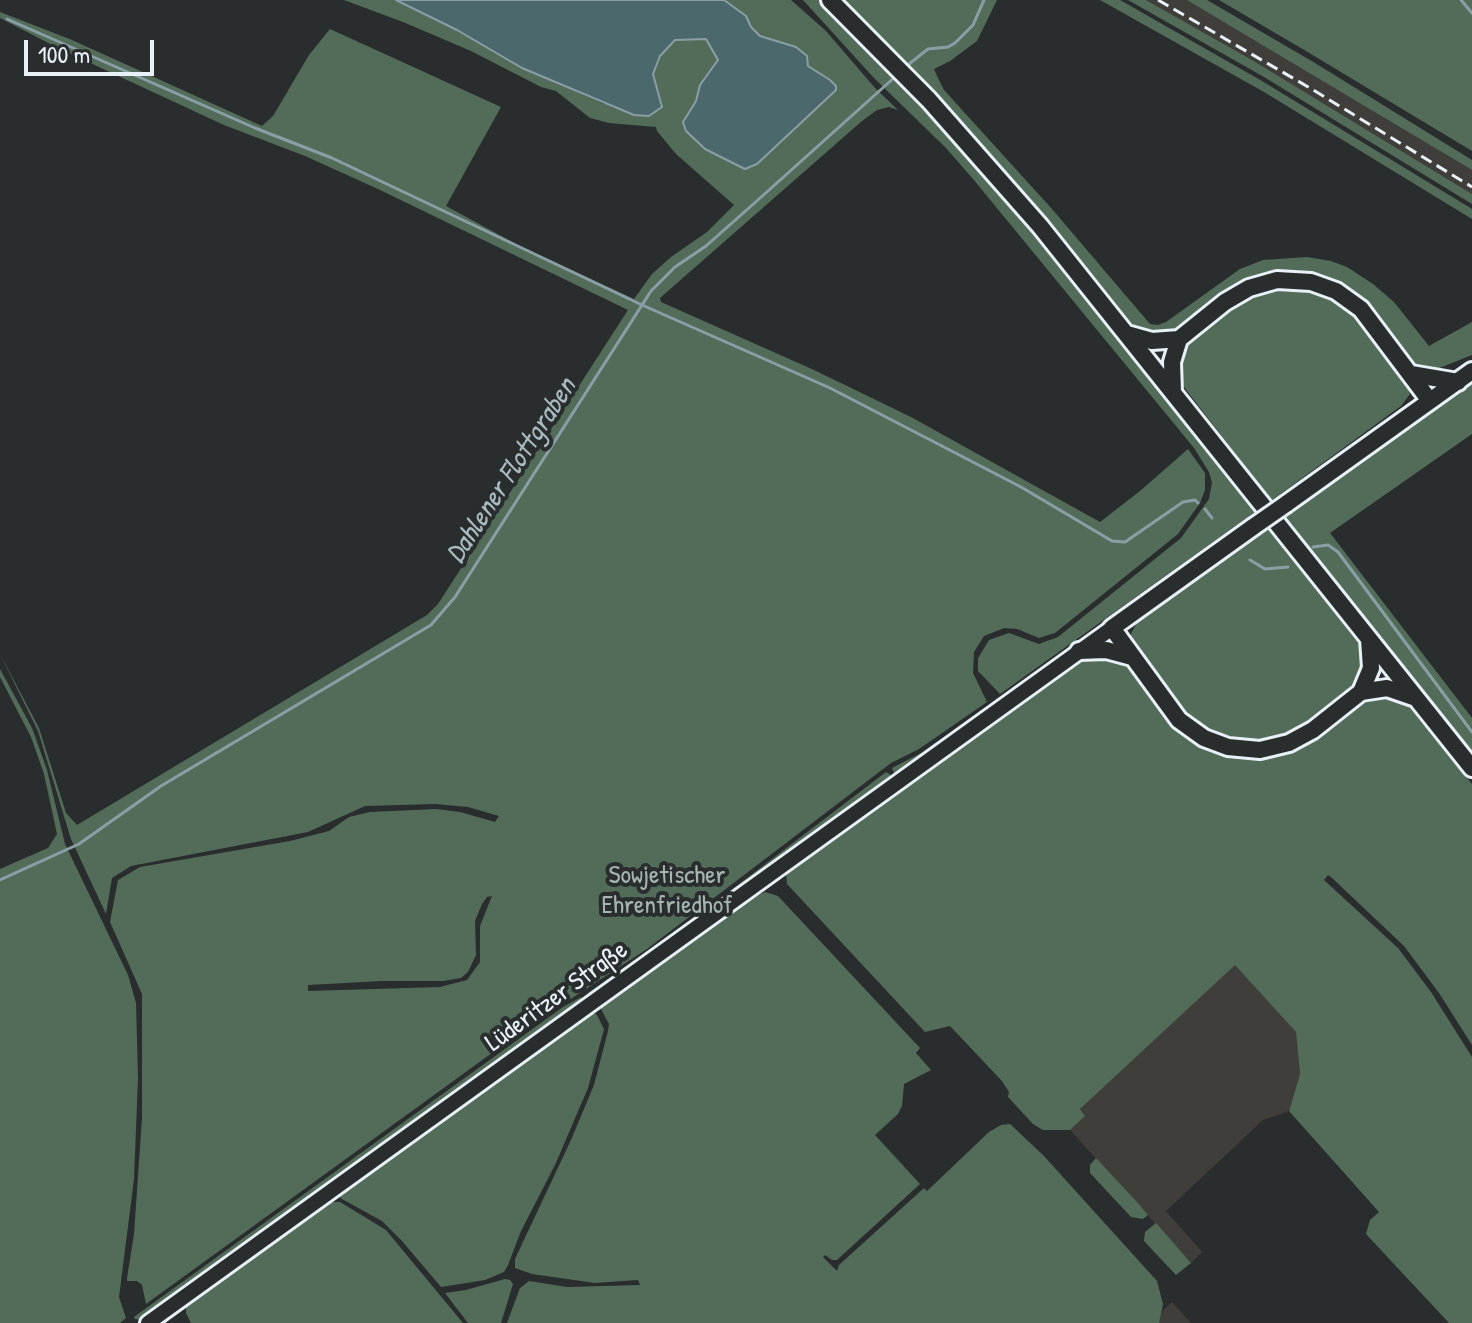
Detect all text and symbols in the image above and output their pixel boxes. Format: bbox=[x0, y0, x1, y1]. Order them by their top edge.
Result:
scale bar bbox=[28, 24, 158, 74]
text: 100 m bbox=[38, 38, 90, 70]
water label: Dahlener Flottgraben bbox=[440, 372, 584, 570]
park label: Sowjetischer Ehrenfriedhof bbox=[602, 860, 732, 922]
street label: Lüderitzer Straße bbox=[480, 935, 634, 1059]

